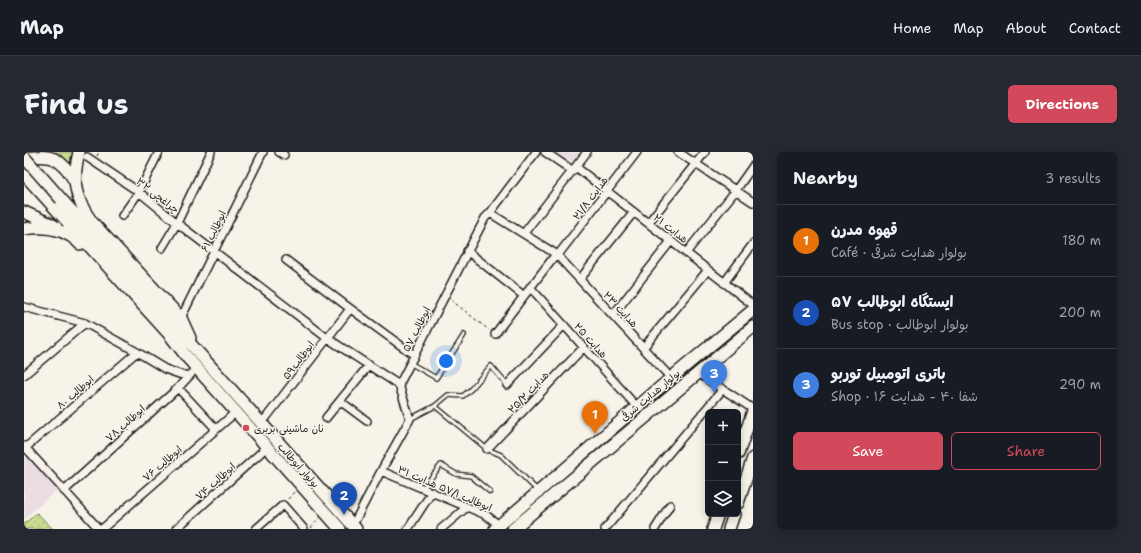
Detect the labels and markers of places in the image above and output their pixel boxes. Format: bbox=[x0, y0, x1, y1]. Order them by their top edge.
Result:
pin: 3 bbox=[701, 360, 727, 393]
pin: 1 bbox=[582, 401, 608, 434]
place label: نان ماشینی بربری bbox=[254, 422, 324, 436]
marker: نان ماشینی بربری bbox=[241, 423, 251, 433]
pin: 2 bbox=[331, 482, 357, 515]

